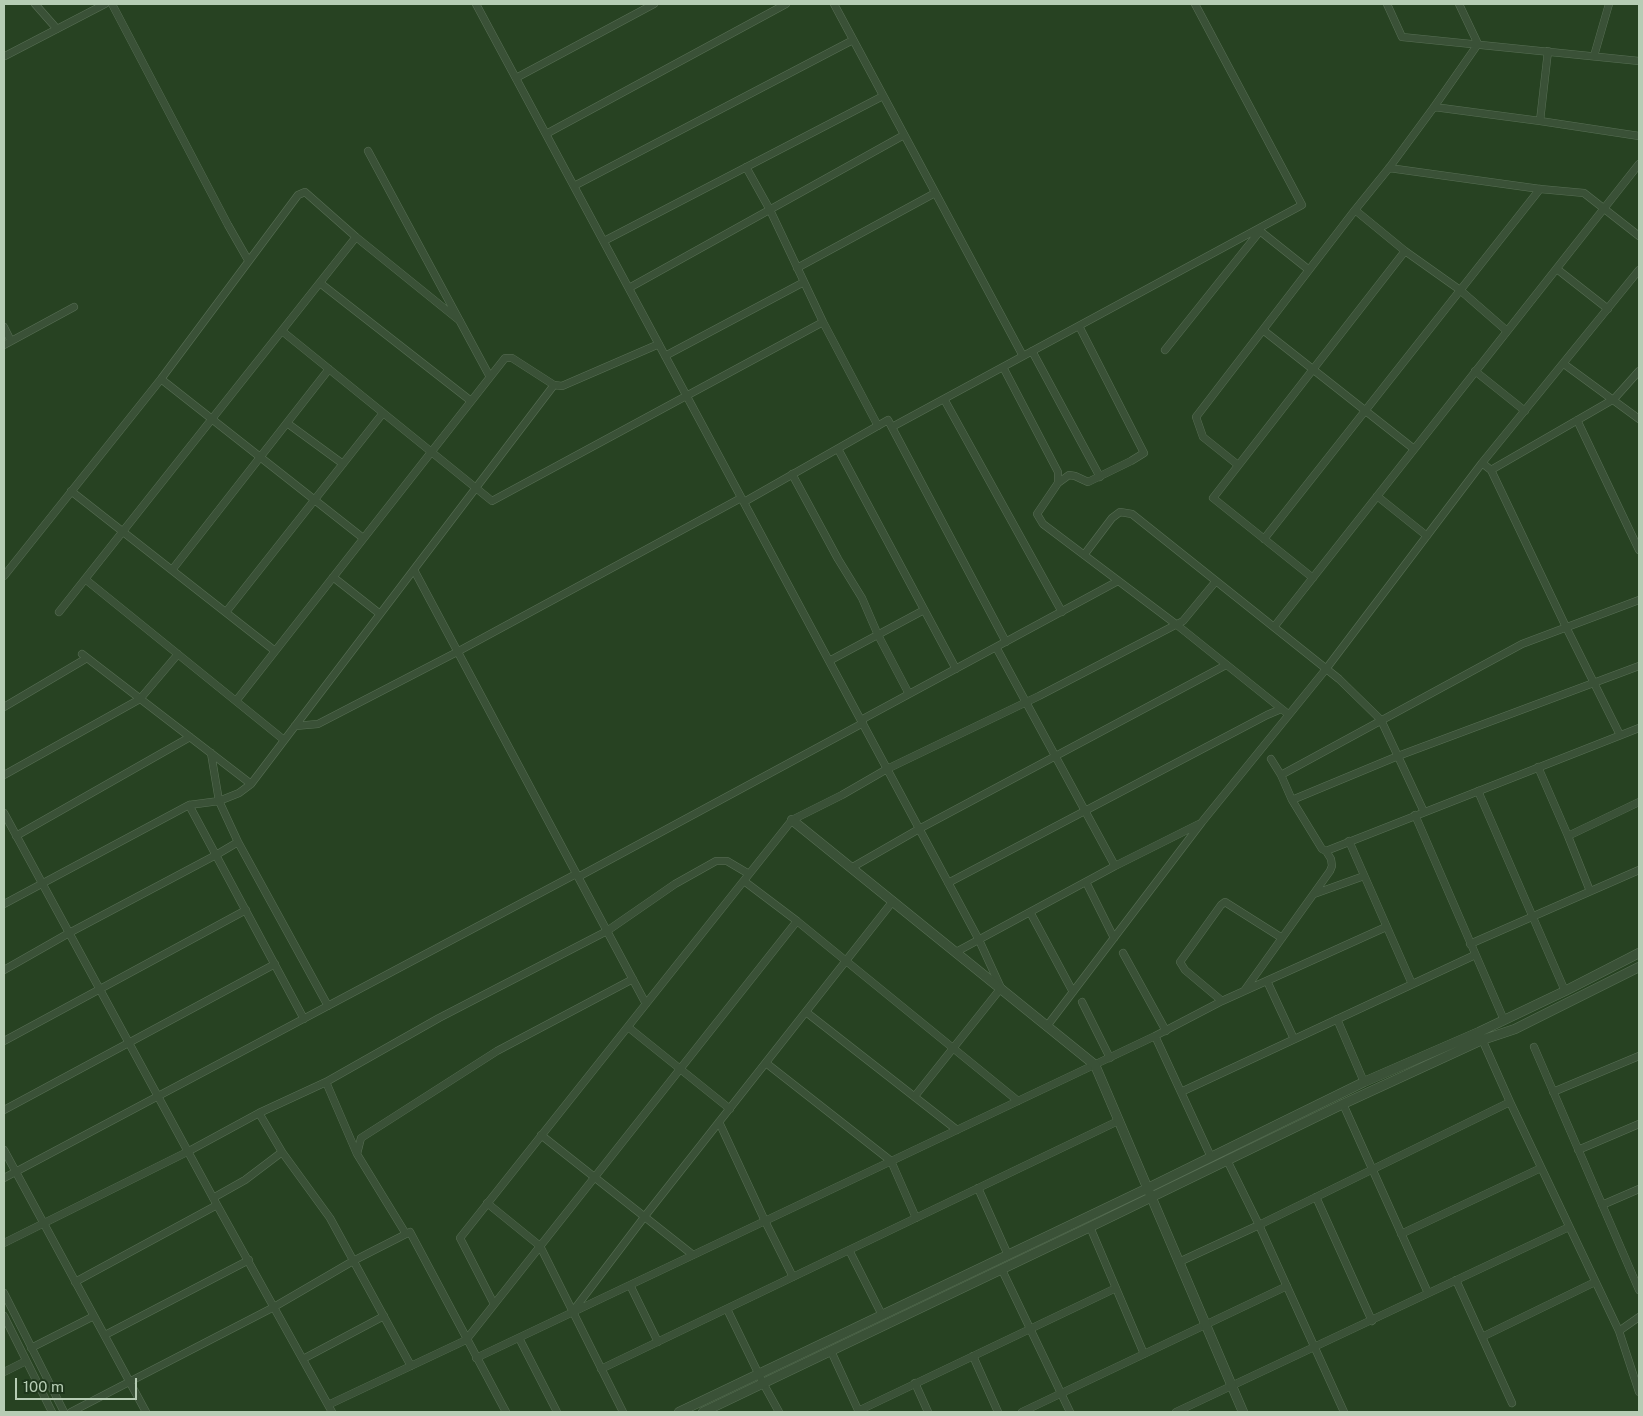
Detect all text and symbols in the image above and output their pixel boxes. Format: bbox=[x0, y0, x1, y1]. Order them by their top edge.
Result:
scale bar bbox=[18, 1368, 140, 1400]
text: 100 m bbox=[23, 1378, 64, 1395]

